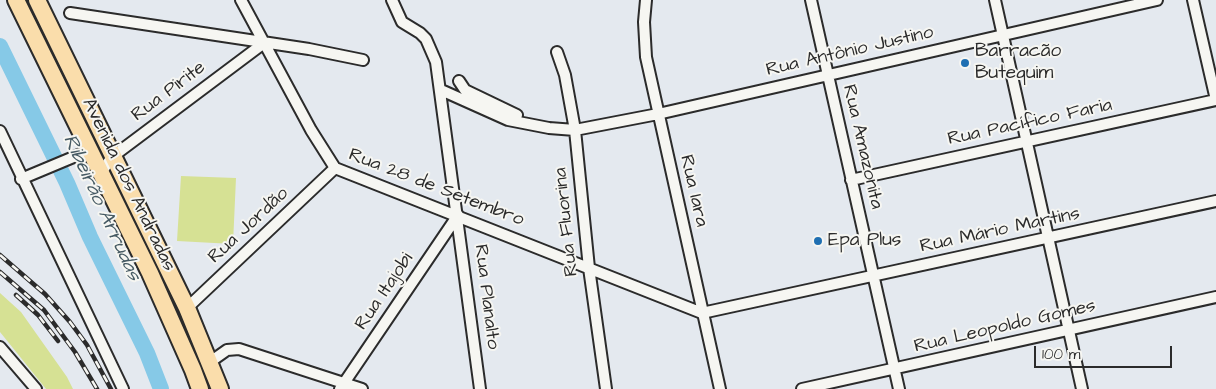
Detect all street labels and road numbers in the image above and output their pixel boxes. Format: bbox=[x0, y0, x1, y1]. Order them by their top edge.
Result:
street label: Rua Antônio Justino bbox=[764, 22, 936, 82]
street label: Rua Pirite bbox=[127, 57, 211, 127]
street label: Rua Amazonita bbox=[837, 83, 887, 211]
street label: Rua Pacífico Faria bbox=[946, 94, 1114, 152]
street label: Avenida dos Andradas bbox=[76, 95, 180, 275]
street label: Rua 28 de Setembro bbox=[345, 144, 527, 232]
street label: Rua Iara bbox=[674, 153, 712, 229]
street label: Rua Fluorina bbox=[550, 166, 584, 278]
street label: Rua Jordão bbox=[204, 183, 294, 269]
street label: Rua Mário Martins bbox=[918, 203, 1082, 259]
street label: Rua Planalto bbox=[468, 243, 504, 351]
street label: Rua Itajobi bbox=[351, 249, 419, 335]
street label: Rua Leopoldo Gomes bbox=[912, 295, 1098, 359]

